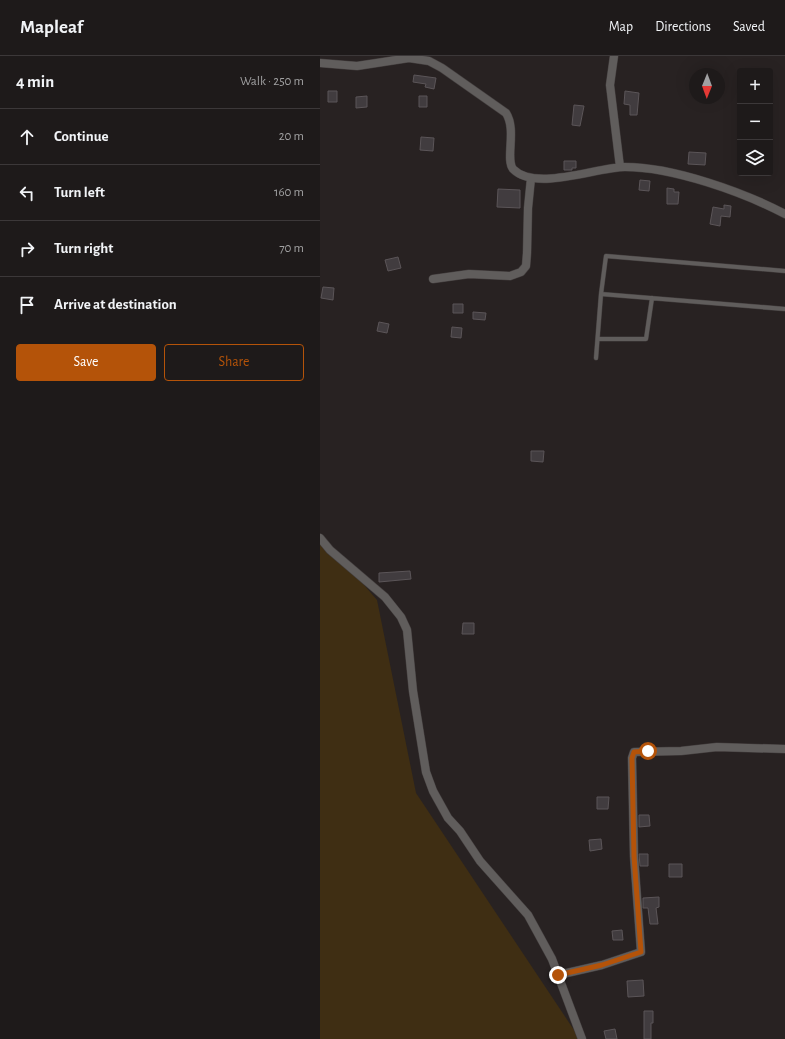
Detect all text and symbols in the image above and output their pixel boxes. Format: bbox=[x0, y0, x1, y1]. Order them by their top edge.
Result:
text: Mapleaf bbox=[20, 18, 83, 37]
text: Map bbox=[609, 20, 633, 34]
text: Directions bbox=[655, 20, 711, 34]
text: Saved bbox=[733, 20, 765, 34]
north arrow bbox=[689, 68, 725, 104]
map controls bbox=[737, 68, 773, 176]
button: + bbox=[737, 68, 773, 104]
text: 4 min bbox=[16, 73, 54, 90]
text: Walk · 250 m bbox=[240, 75, 304, 88]
button: − bbox=[737, 104, 773, 140]
icon: ahead bbox=[16, 126, 38, 148]
text: Continue bbox=[54, 129, 109, 144]
text: 20 m bbox=[279, 130, 304, 143]
button: layers bbox=[737, 140, 773, 176]
icon: left bbox=[16, 182, 38, 204]
text: Turn left bbox=[54, 185, 105, 200]
text: 160 m bbox=[274, 186, 304, 199]
icon: right bbox=[16, 238, 38, 260]
text: Turn right bbox=[54, 241, 113, 256]
text: 70 m bbox=[279, 242, 304, 255]
icon: arrive bbox=[16, 294, 38, 316]
text: Arrive at destination bbox=[54, 297, 177, 312]
button: Save bbox=[16, 344, 156, 381]
button: Share bbox=[164, 344, 304, 381]
route start bbox=[639, 742, 657, 760]
route end bbox=[549, 966, 567, 984]

